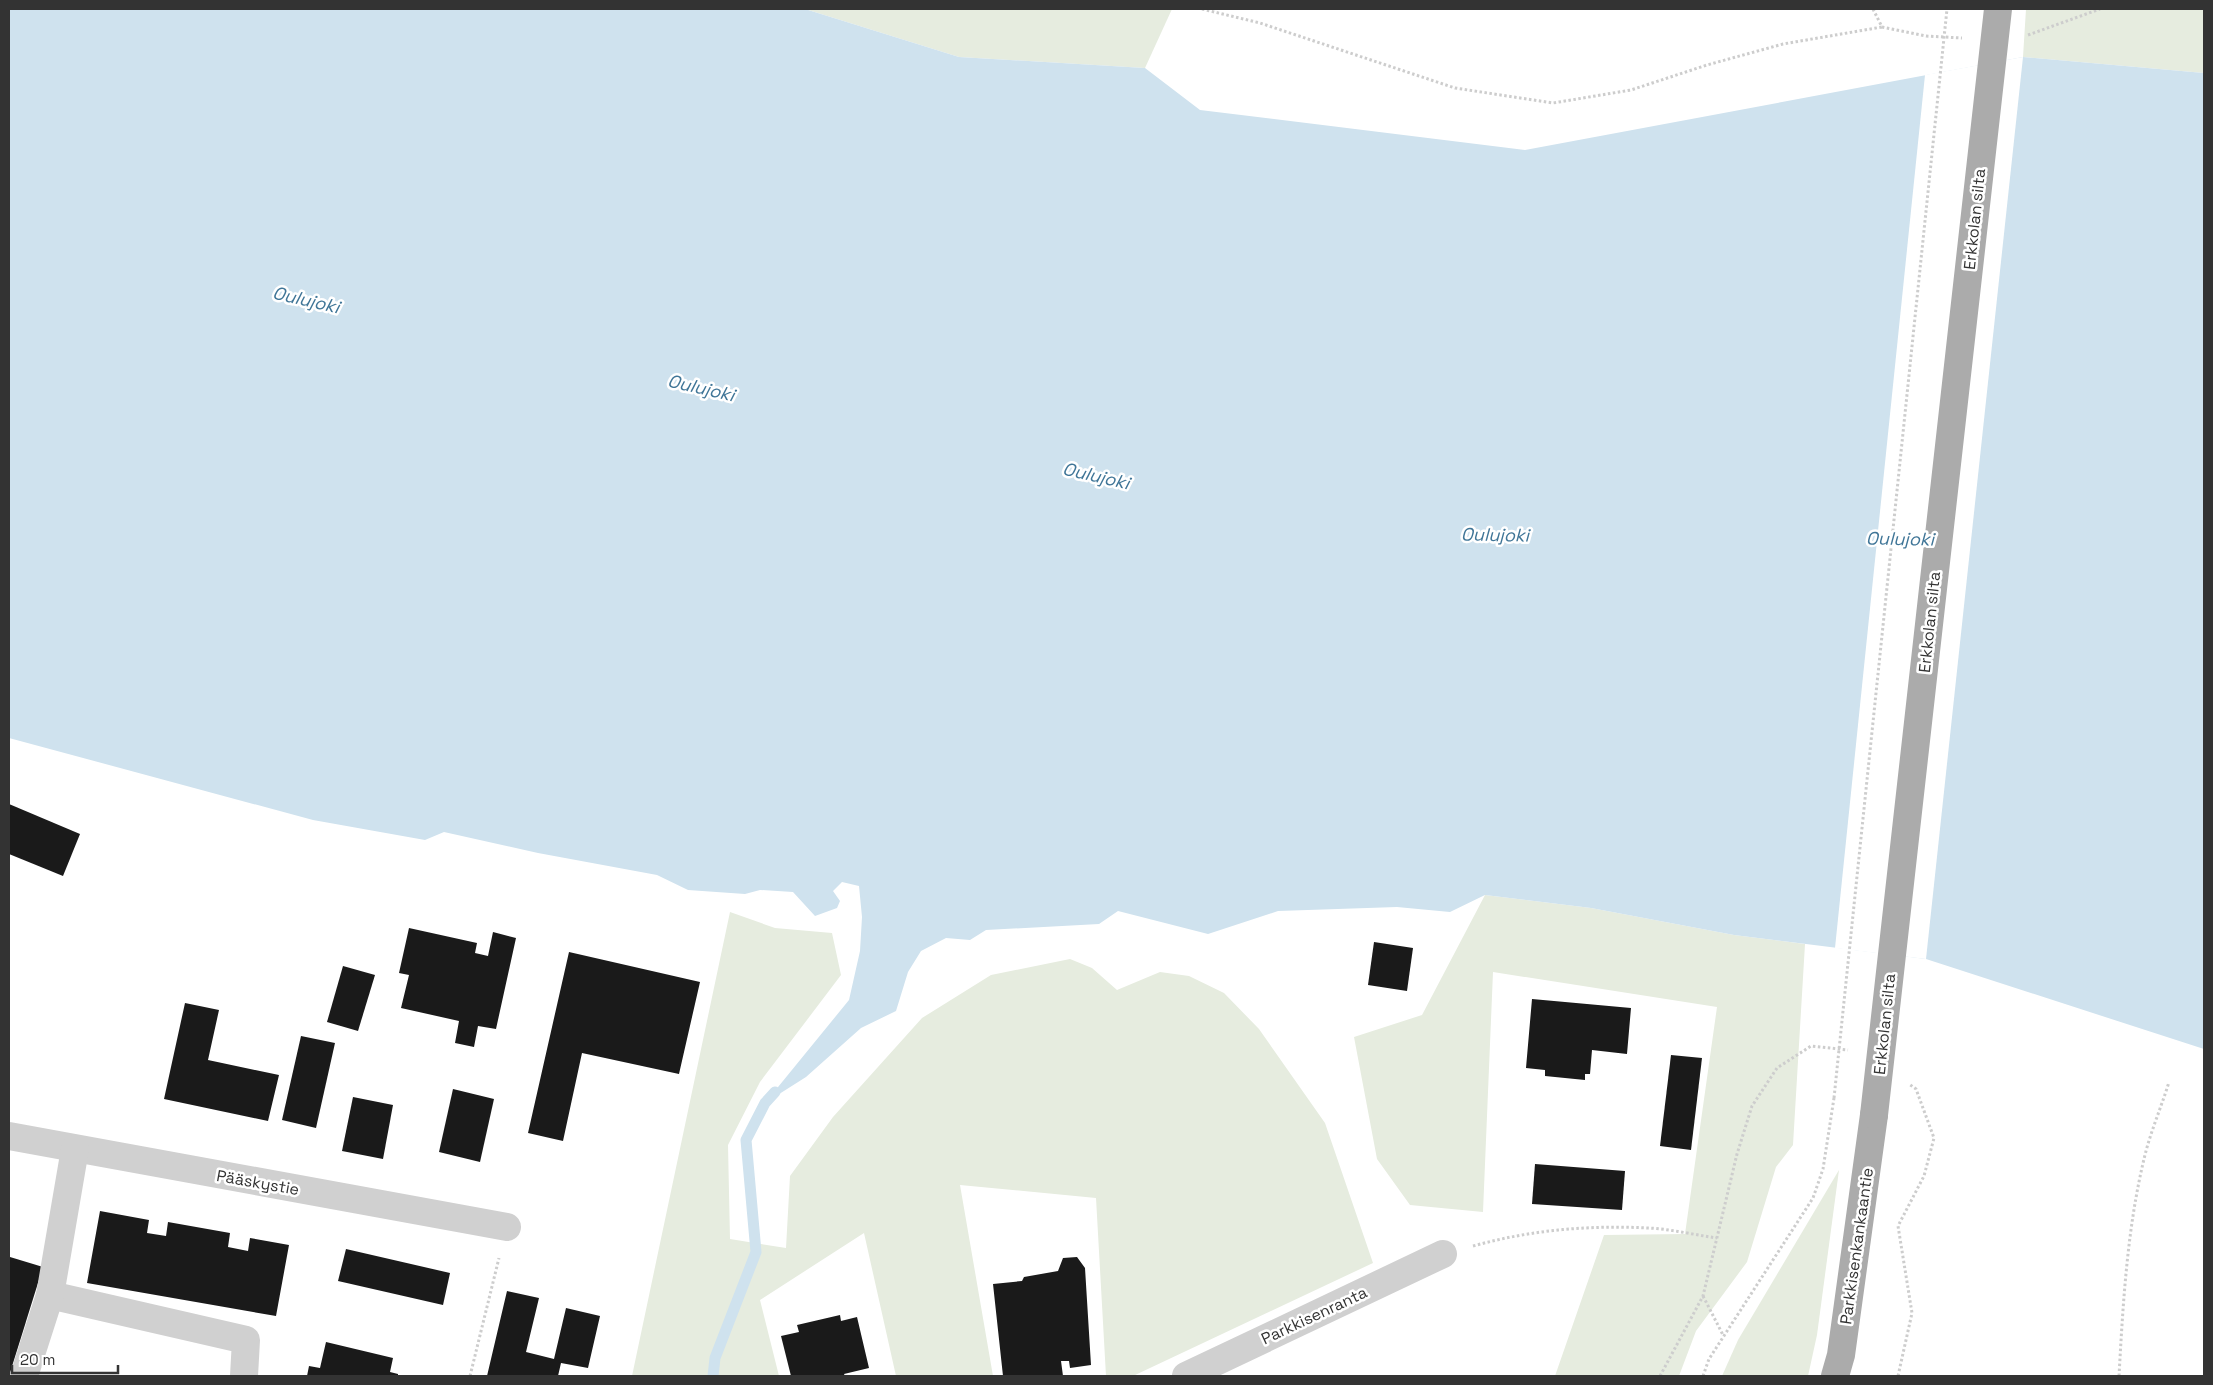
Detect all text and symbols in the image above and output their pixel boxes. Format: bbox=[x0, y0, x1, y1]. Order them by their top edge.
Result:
street label: Erkkolan silta bbox=[1959, 167, 1990, 271]
water label: Oulujoki bbox=[270, 281, 344, 319]
water label: Oulujoki bbox=[665, 369, 739, 407]
water label: Oulujoki bbox=[1060, 457, 1134, 495]
water label: Oulujoki bbox=[1461, 522, 1532, 547]
water label: Oulujoki bbox=[1866, 526, 1937, 551]
street label: Erkkolan silta bbox=[1914, 570, 1945, 674]
street label: Erkkolan silta bbox=[1869, 972, 1900, 1076]
street label: Pääskystie bbox=[215, 1165, 301, 1200]
street label: Parkkisenkankaantie bbox=[1835, 1166, 1878, 1326]
street label: Parkkisenranta bbox=[1258, 1282, 1371, 1349]
scale bar bbox=[12, 1342, 119, 1374]
text: 20 m bbox=[20, 1350, 55, 1369]

